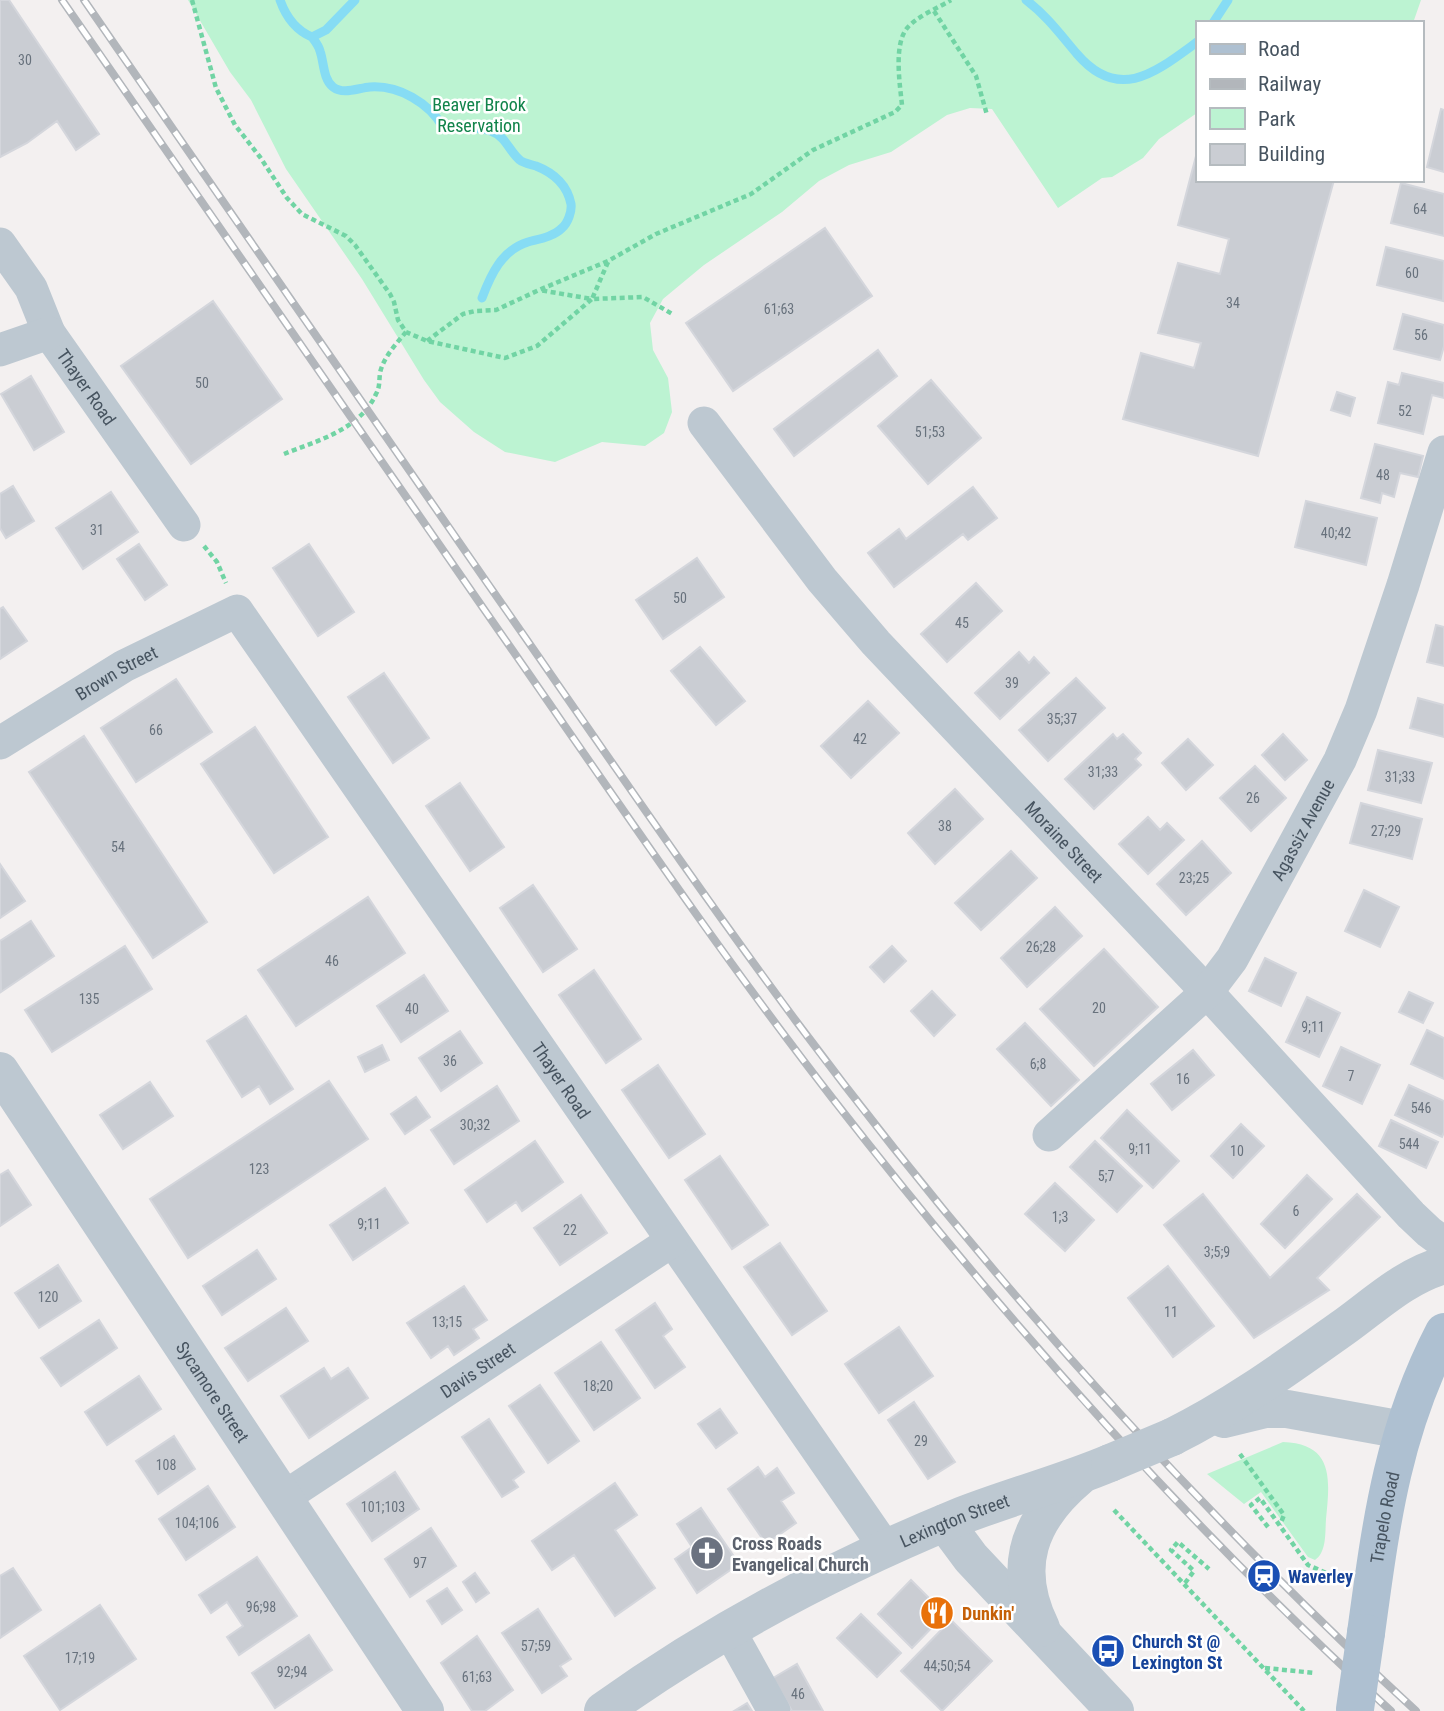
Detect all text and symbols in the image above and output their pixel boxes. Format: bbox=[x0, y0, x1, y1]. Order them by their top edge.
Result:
legend bbox=[1196, 21, 1423, 182]
text: Road bbox=[1258, 37, 1300, 61]
house number: 30 bbox=[18, 52, 32, 68]
text: Railway bbox=[1258, 72, 1321, 96]
park label: Beaver Brook Reservation bbox=[432, 94, 526, 136]
text: Park bbox=[1258, 107, 1296, 131]
text: Building bbox=[1258, 142, 1325, 166]
house number: 64 bbox=[1413, 201, 1427, 217]
house number: 60 bbox=[1405, 265, 1419, 281]
house number: 34 bbox=[1226, 295, 1240, 311]
house number: 61;63 bbox=[764, 301, 794, 317]
house number: 56 bbox=[1414, 327, 1428, 343]
street label: Thayer Road bbox=[53, 345, 121, 429]
house number: 50 bbox=[195, 375, 209, 391]
house number: 52 bbox=[1398, 403, 1412, 419]
house number: 51;53 bbox=[915, 424, 945, 440]
house number: 48 bbox=[1376, 467, 1390, 483]
house number: 31 bbox=[90, 522, 104, 538]
house number: 40;42 bbox=[1321, 525, 1351, 541]
house number: 50 bbox=[673, 590, 687, 606]
house number: 45 bbox=[955, 615, 969, 631]
street label: Brown Street bbox=[71, 641, 161, 704]
house number: 39 bbox=[1005, 675, 1019, 691]
house number: 35;37 bbox=[1047, 711, 1077, 727]
house number: 66 bbox=[149, 722, 163, 738]
house number: 42 bbox=[853, 731, 867, 747]
house number: 31;33 bbox=[1088, 764, 1118, 780]
house number: 31;33 bbox=[1385, 769, 1415, 785]
street label: Agassiz Avenue bbox=[1266, 775, 1338, 884]
house number: 26 bbox=[1246, 790, 1260, 806]
street label: Moraine Street bbox=[1021, 797, 1108, 887]
house number: 38 bbox=[938, 818, 952, 834]
house number: 27;29 bbox=[1371, 823, 1401, 839]
house number: 54 bbox=[111, 839, 125, 855]
house number: 23;25 bbox=[1179, 870, 1209, 886]
house number: 26;28 bbox=[1026, 939, 1056, 955]
house number: 46 bbox=[325, 953, 339, 969]
house number: 135 bbox=[79, 991, 99, 1007]
house number: 20 bbox=[1092, 1000, 1106, 1016]
house number: 40 bbox=[405, 1001, 419, 1017]
house number: 9;11 bbox=[1301, 1019, 1325, 1035]
street label: Thayer Road bbox=[528, 1038, 595, 1122]
house number: 36 bbox=[443, 1053, 457, 1069]
house number: 6;8 bbox=[1030, 1056, 1046, 1072]
house number: 7 bbox=[1348, 1068, 1355, 1084]
house number: 16 bbox=[1176, 1071, 1190, 1087]
house number: 546 bbox=[1411, 1100, 1431, 1116]
house number: 30;32 bbox=[460, 1117, 490, 1133]
house number: 544 bbox=[1399, 1136, 1419, 1152]
house number: 9;11 bbox=[1128, 1141, 1152, 1157]
house number: 10 bbox=[1230, 1143, 1244, 1159]
house number: 123 bbox=[249, 1161, 269, 1177]
house number: 5;7 bbox=[1098, 1168, 1114, 1184]
house number: 6 bbox=[1293, 1203, 1300, 1219]
house number: 1;3 bbox=[1052, 1209, 1068, 1225]
house number: 9;11 bbox=[357, 1216, 381, 1232]
house number: 22 bbox=[563, 1222, 577, 1238]
house number: 3;5;9 bbox=[1204, 1244, 1230, 1260]
house number: 120 bbox=[38, 1289, 58, 1305]
house number: 11 bbox=[1164, 1304, 1178, 1320]
house number: 13;15 bbox=[432, 1314, 462, 1330]
street label: Sycamore Street bbox=[172, 1337, 254, 1446]
street label: Davis Street bbox=[436, 1337, 519, 1402]
house number: 18;20 bbox=[583, 1378, 613, 1394]
house number: 29 bbox=[914, 1433, 928, 1449]
house number: 108 bbox=[156, 1457, 176, 1473]
street label: Trapelo Road bbox=[1365, 1469, 1403, 1565]
street label: Lexington Street bbox=[896, 1489, 1012, 1551]
house number: 101;103 bbox=[361, 1499, 405, 1515]
house number: 104;106 bbox=[175, 1515, 219, 1531]
place label: Cross Roads Evangelical Church bbox=[732, 1533, 869, 1575]
church icon: Cross Roads Evangelical Church bbox=[688, 1534, 726, 1572]
house number: 97 bbox=[413, 1555, 427, 1571]
station icon: Waverley bbox=[1245, 1557, 1283, 1595]
place label: Waverley bbox=[1288, 1566, 1353, 1587]
restaurant icon: Dunkin' bbox=[918, 1594, 956, 1632]
house number: 96;98 bbox=[246, 1599, 276, 1615]
place label: Dunkin' bbox=[962, 1603, 1014, 1624]
place label: Church St @ Lexington St bbox=[1132, 1631, 1223, 1673]
bus stop icon: Church St @ Lexington St bbox=[1089, 1632, 1127, 1670]
house number: 57;59 bbox=[521, 1638, 551, 1654]
house number: 17;19 bbox=[65, 1650, 95, 1666]
house number: 44;50;54 bbox=[923, 1658, 971, 1674]
house number: 92;94 bbox=[277, 1664, 307, 1680]
house number: 61;63 bbox=[462, 1669, 492, 1685]
house number: 46 bbox=[791, 1686, 805, 1702]

